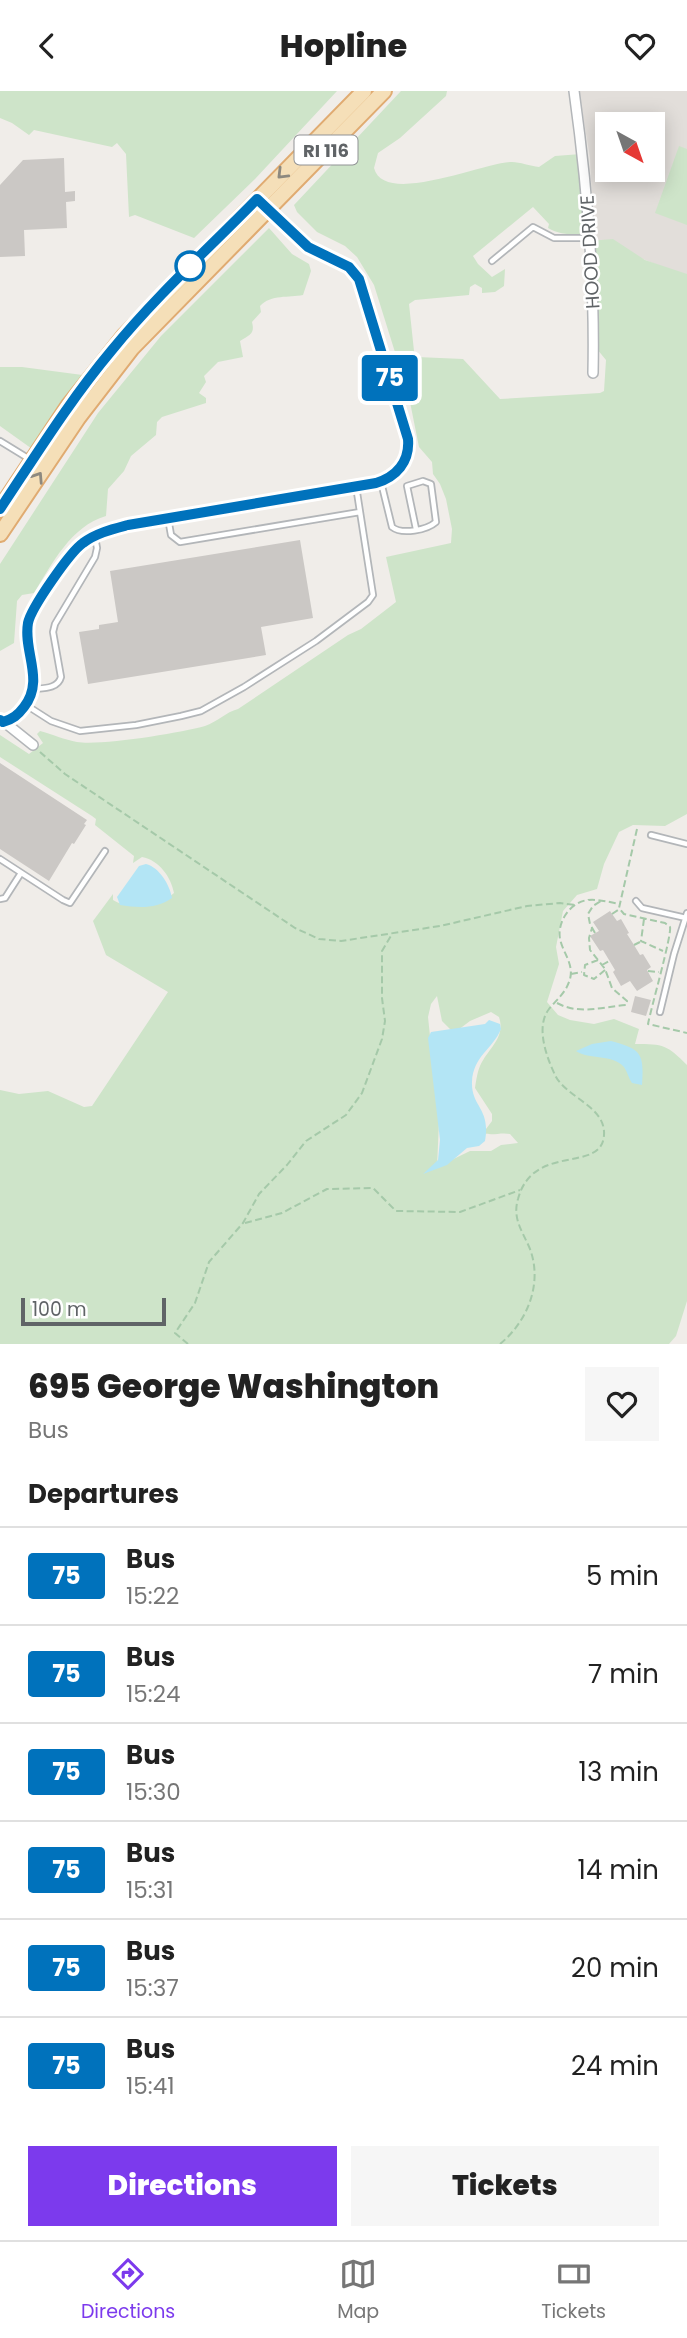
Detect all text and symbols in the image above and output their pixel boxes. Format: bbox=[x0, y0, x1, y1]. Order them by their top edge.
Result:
text: Hopline bbox=[280, 23, 407, 68]
icon: back bbox=[28, 27, 66, 65]
icon: heart bbox=[621, 27, 659, 65]
north arrow bbox=[595, 112, 665, 182]
map controls bbox=[595, 112, 665, 182]
road number: RI 116 bbox=[294, 135, 358, 165]
one-way arrow bbox=[277, 166, 290, 179]
street label: HOOD DRIVE bbox=[574, 194, 606, 310]
unlabelled marker bbox=[175, 251, 205, 281]
line badge: 75 bbox=[358, 355, 422, 401]
text: 75 bbox=[376, 361, 404, 394]
one-way arrow bbox=[29, 472, 42, 485]
scale bar bbox=[21, 1295, 166, 1327]
text: 100 m bbox=[32, 1296, 87, 1323]
text: 695 George Washington bbox=[28, 1363, 439, 1410]
button: heart bbox=[585, 1367, 659, 1441]
text: Bus bbox=[28, 1414, 69, 1446]
text: Departures bbox=[28, 1476, 179, 1512]
text: Bus bbox=[126, 1541, 175, 1577]
text: 5 min bbox=[586, 1558, 659, 1594]
text: 75 bbox=[52, 1559, 81, 1592]
text: 15:22 bbox=[126, 1580, 179, 1612]
text: Bus bbox=[126, 1639, 175, 1675]
text: 7 min bbox=[588, 1656, 659, 1692]
text: 75 bbox=[52, 1657, 81, 1690]
text: 15:24 bbox=[126, 1678, 180, 1710]
text: Bus bbox=[126, 1737, 175, 1773]
text: 13 min bbox=[579, 1754, 659, 1790]
text: 75 bbox=[52, 1755, 81, 1788]
text: 15:30 bbox=[126, 1776, 181, 1808]
text: Bus bbox=[126, 1835, 175, 1871]
text: 14 min bbox=[578, 1852, 659, 1888]
text: 75 bbox=[52, 1853, 81, 1886]
text: 15:31 bbox=[126, 1874, 174, 1906]
text: Bus bbox=[126, 1933, 175, 1969]
text: 20 min bbox=[571, 1950, 659, 1986]
text: 75 bbox=[52, 1951, 81, 1984]
text: 15:37 bbox=[126, 1972, 179, 2004]
text: Bus bbox=[126, 2031, 175, 2067]
text: 24 min bbox=[571, 2048, 659, 2084]
text: 75 bbox=[52, 2049, 81, 2082]
text: 15:41 bbox=[126, 2070, 175, 2102]
button: Directions bbox=[28, 2146, 337, 2226]
button: Tickets bbox=[351, 2146, 659, 2226]
tab: Directions bbox=[81, 2255, 175, 2326]
tab: Map bbox=[337, 2255, 379, 2326]
tab: Tickets bbox=[541, 2255, 606, 2326]

